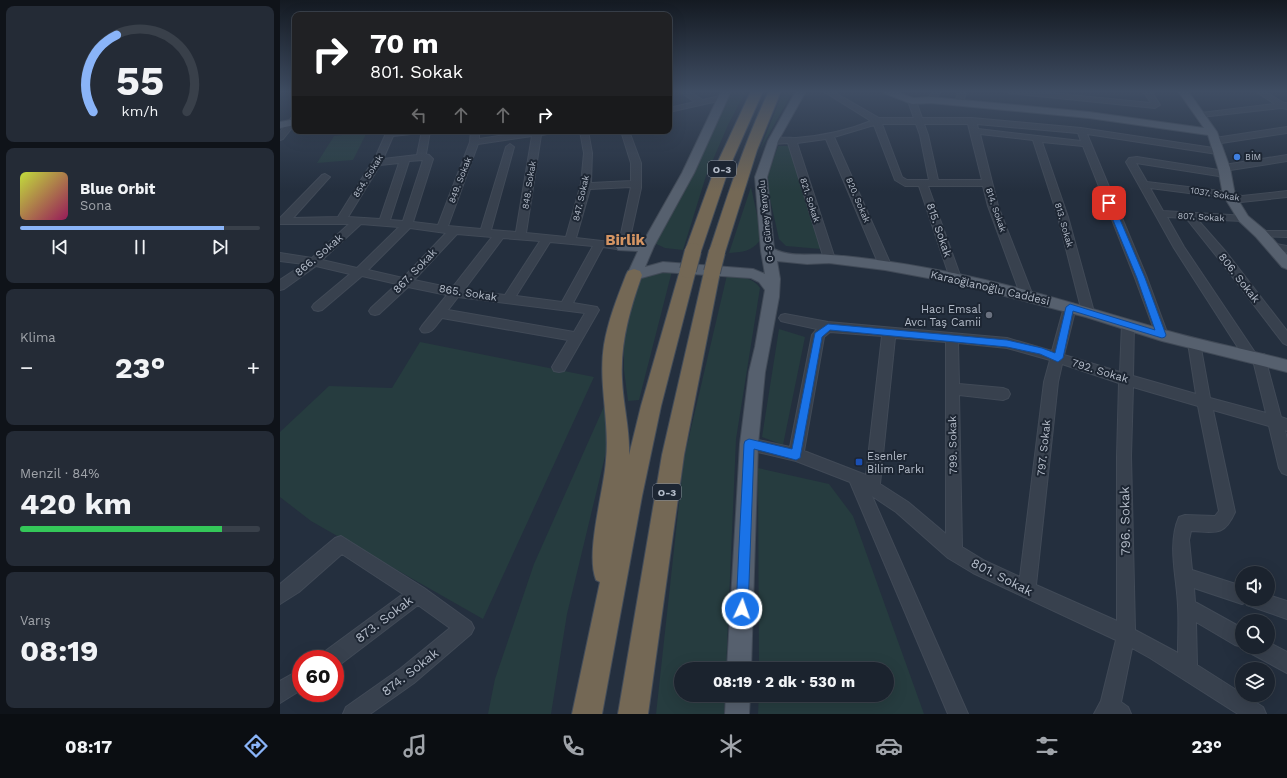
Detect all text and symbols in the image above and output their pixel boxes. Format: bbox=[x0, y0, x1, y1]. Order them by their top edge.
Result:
text: 70 m bbox=[370, 27, 439, 60]
icon: right bbox=[304, 28, 356, 80]
text: 55 bbox=[116, 56, 164, 105]
text: 801. Sokak bbox=[370, 61, 463, 82]
text: km/h bbox=[122, 102, 158, 118]
icon: left bbox=[408, 104, 430, 126]
icon: ahead bbox=[450, 104, 472, 126]
icon: ahead bbox=[492, 104, 514, 126]
icon: right bbox=[534, 104, 556, 126]
place label: BİM bbox=[1245, 151, 1261, 162]
marker: BİM bbox=[1232, 152, 1242, 162]
street label: 854. Sokak bbox=[351, 153, 385, 199]
street label: 849. Sokak bbox=[447, 156, 473, 204]
street label: 848. Sokak bbox=[520, 160, 538, 210]
road number: O-3 bbox=[708, 161, 736, 177]
street label: 847. Sokak bbox=[571, 174, 591, 222]
street label: 820. Sokak bbox=[844, 176, 872, 224]
street label: 821. Sokak bbox=[798, 177, 822, 223]
street label: O-3 Güney Yanyolu bbox=[757, 179, 775, 263]
text: Blue Orbit bbox=[80, 180, 155, 198]
street label: 1037. Sokak bbox=[1190, 185, 1240, 203]
street label: 814. Sokak bbox=[984, 186, 1008, 234]
pin bbox=[1092, 186, 1126, 220]
icon: arrive bbox=[1098, 192, 1120, 214]
text: Sona bbox=[80, 198, 112, 213]
street label: 815. Sokak bbox=[924, 201, 954, 259]
street label: 813. Sokak bbox=[1053, 201, 1075, 249]
street label: 807. Sokak bbox=[1177, 211, 1225, 223]
street label: 866. Sokak bbox=[292, 231, 346, 279]
district label: Birlik bbox=[605, 231, 646, 249]
icon: previous bbox=[49, 236, 71, 258]
icon: pause bbox=[129, 236, 151, 258]
icon: next bbox=[209, 236, 231, 258]
street label: 867. Sokak bbox=[390, 246, 440, 296]
street label: 806. Sokak bbox=[1216, 251, 1262, 305]
street label: Karaoğlanoğlu Caddesi bbox=[929, 268, 1051, 308]
street label: 865. Sokak bbox=[438, 282, 498, 304]
place label: Hacı Emsal Avcı Taş Camii bbox=[904, 303, 982, 329]
marker: Hacı Emsal Avcı Taş Camii bbox=[984, 310, 994, 320]
text: Klima bbox=[20, 330, 56, 345]
text: 23° bbox=[115, 350, 165, 385]
text: − bbox=[20, 355, 33, 380]
text: + bbox=[247, 355, 260, 380]
street label: 792. Sokak bbox=[1070, 356, 1130, 386]
street label: 799. Sokak bbox=[946, 416, 960, 474]
street label: 797. Sokak bbox=[1035, 419, 1053, 477]
place label: Esenler Bilim Parkı bbox=[867, 450, 924, 476]
marker: Esenler Bilim Parkı bbox=[854, 457, 864, 467]
text: Menzil · 84% bbox=[20, 466, 99, 481]
road number: O-3 bbox=[653, 484, 681, 500]
text: 420 km bbox=[20, 486, 132, 521]
street label: 796. Sokak bbox=[1117, 486, 1133, 556]
street label: 801. Sokak bbox=[969, 555, 1036, 599]
map controls bbox=[1235, 566, 1275, 702]
button: sound bbox=[1235, 566, 1275, 606]
position arrow bbox=[721, 588, 763, 630]
street label: 873. Sokak bbox=[352, 592, 416, 646]
text: Varış bbox=[20, 613, 51, 628]
button: search bbox=[1235, 614, 1275, 654]
text: 08:19 bbox=[20, 633, 99, 668]
street label: 874. Sokak bbox=[379, 645, 442, 699]
speed limit sign: 60 bbox=[292, 650, 344, 702]
button: layers bbox=[1235, 662, 1275, 702]
text: 08:19 · 2 dk · 530 m bbox=[713, 673, 855, 691]
icon: directions bbox=[242, 732, 270, 760]
icon: music bbox=[401, 732, 429, 760]
icon: phone bbox=[559, 732, 587, 760]
icon: climate bbox=[717, 732, 745, 760]
icon: car bbox=[875, 732, 903, 760]
icon: filters bbox=[1033, 732, 1061, 760]
text: 08:17 bbox=[65, 736, 112, 757]
text: 23° bbox=[1192, 736, 1222, 757]

